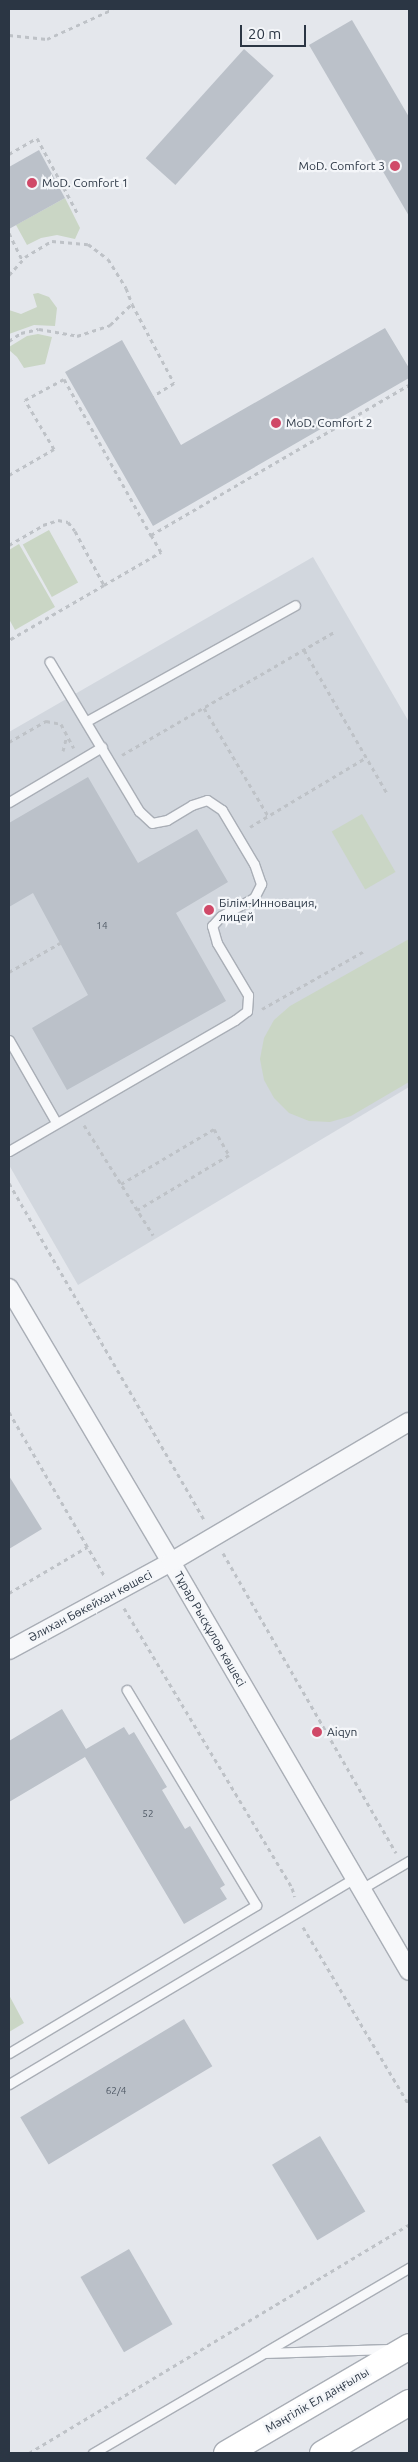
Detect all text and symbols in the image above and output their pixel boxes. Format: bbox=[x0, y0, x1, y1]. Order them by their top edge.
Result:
scale bar bbox=[243, 15, 309, 47]
text: 20 m bbox=[248, 25, 281, 42]
place label: МoD. Comfort 3 bbox=[299, 159, 385, 173]
marker: МoD. Comfort 3 bbox=[389, 160, 401, 172]
place label: МoD. Comfort 1 bbox=[42, 176, 128, 190]
marker: МoD. Comfort 1 bbox=[26, 177, 38, 189]
place label: МoD. Comfort 2 bbox=[286, 416, 372, 430]
marker: МoD. Comfort 2 bbox=[270, 417, 282, 429]
place label: Білім-Инновация, лицей bbox=[219, 896, 317, 924]
marker: Білім-Инновация, лицей bbox=[203, 904, 215, 916]
house number: 14 bbox=[96, 920, 108, 932]
street label: Әлихан Бөкейхан көшесі bbox=[26, 1567, 154, 1645]
street label: Тұрар Рысқұлов көшесі bbox=[171, 1569, 249, 1689]
place label: Aiqyn bbox=[327, 1725, 357, 1739]
marker: Aiqyn bbox=[311, 1726, 323, 1738]
house number: 52 bbox=[142, 1808, 154, 1820]
house number: 62/4 bbox=[106, 2085, 126, 2097]
street label: Мәңгілік Ел даңғылы bbox=[263, 2364, 371, 2436]

